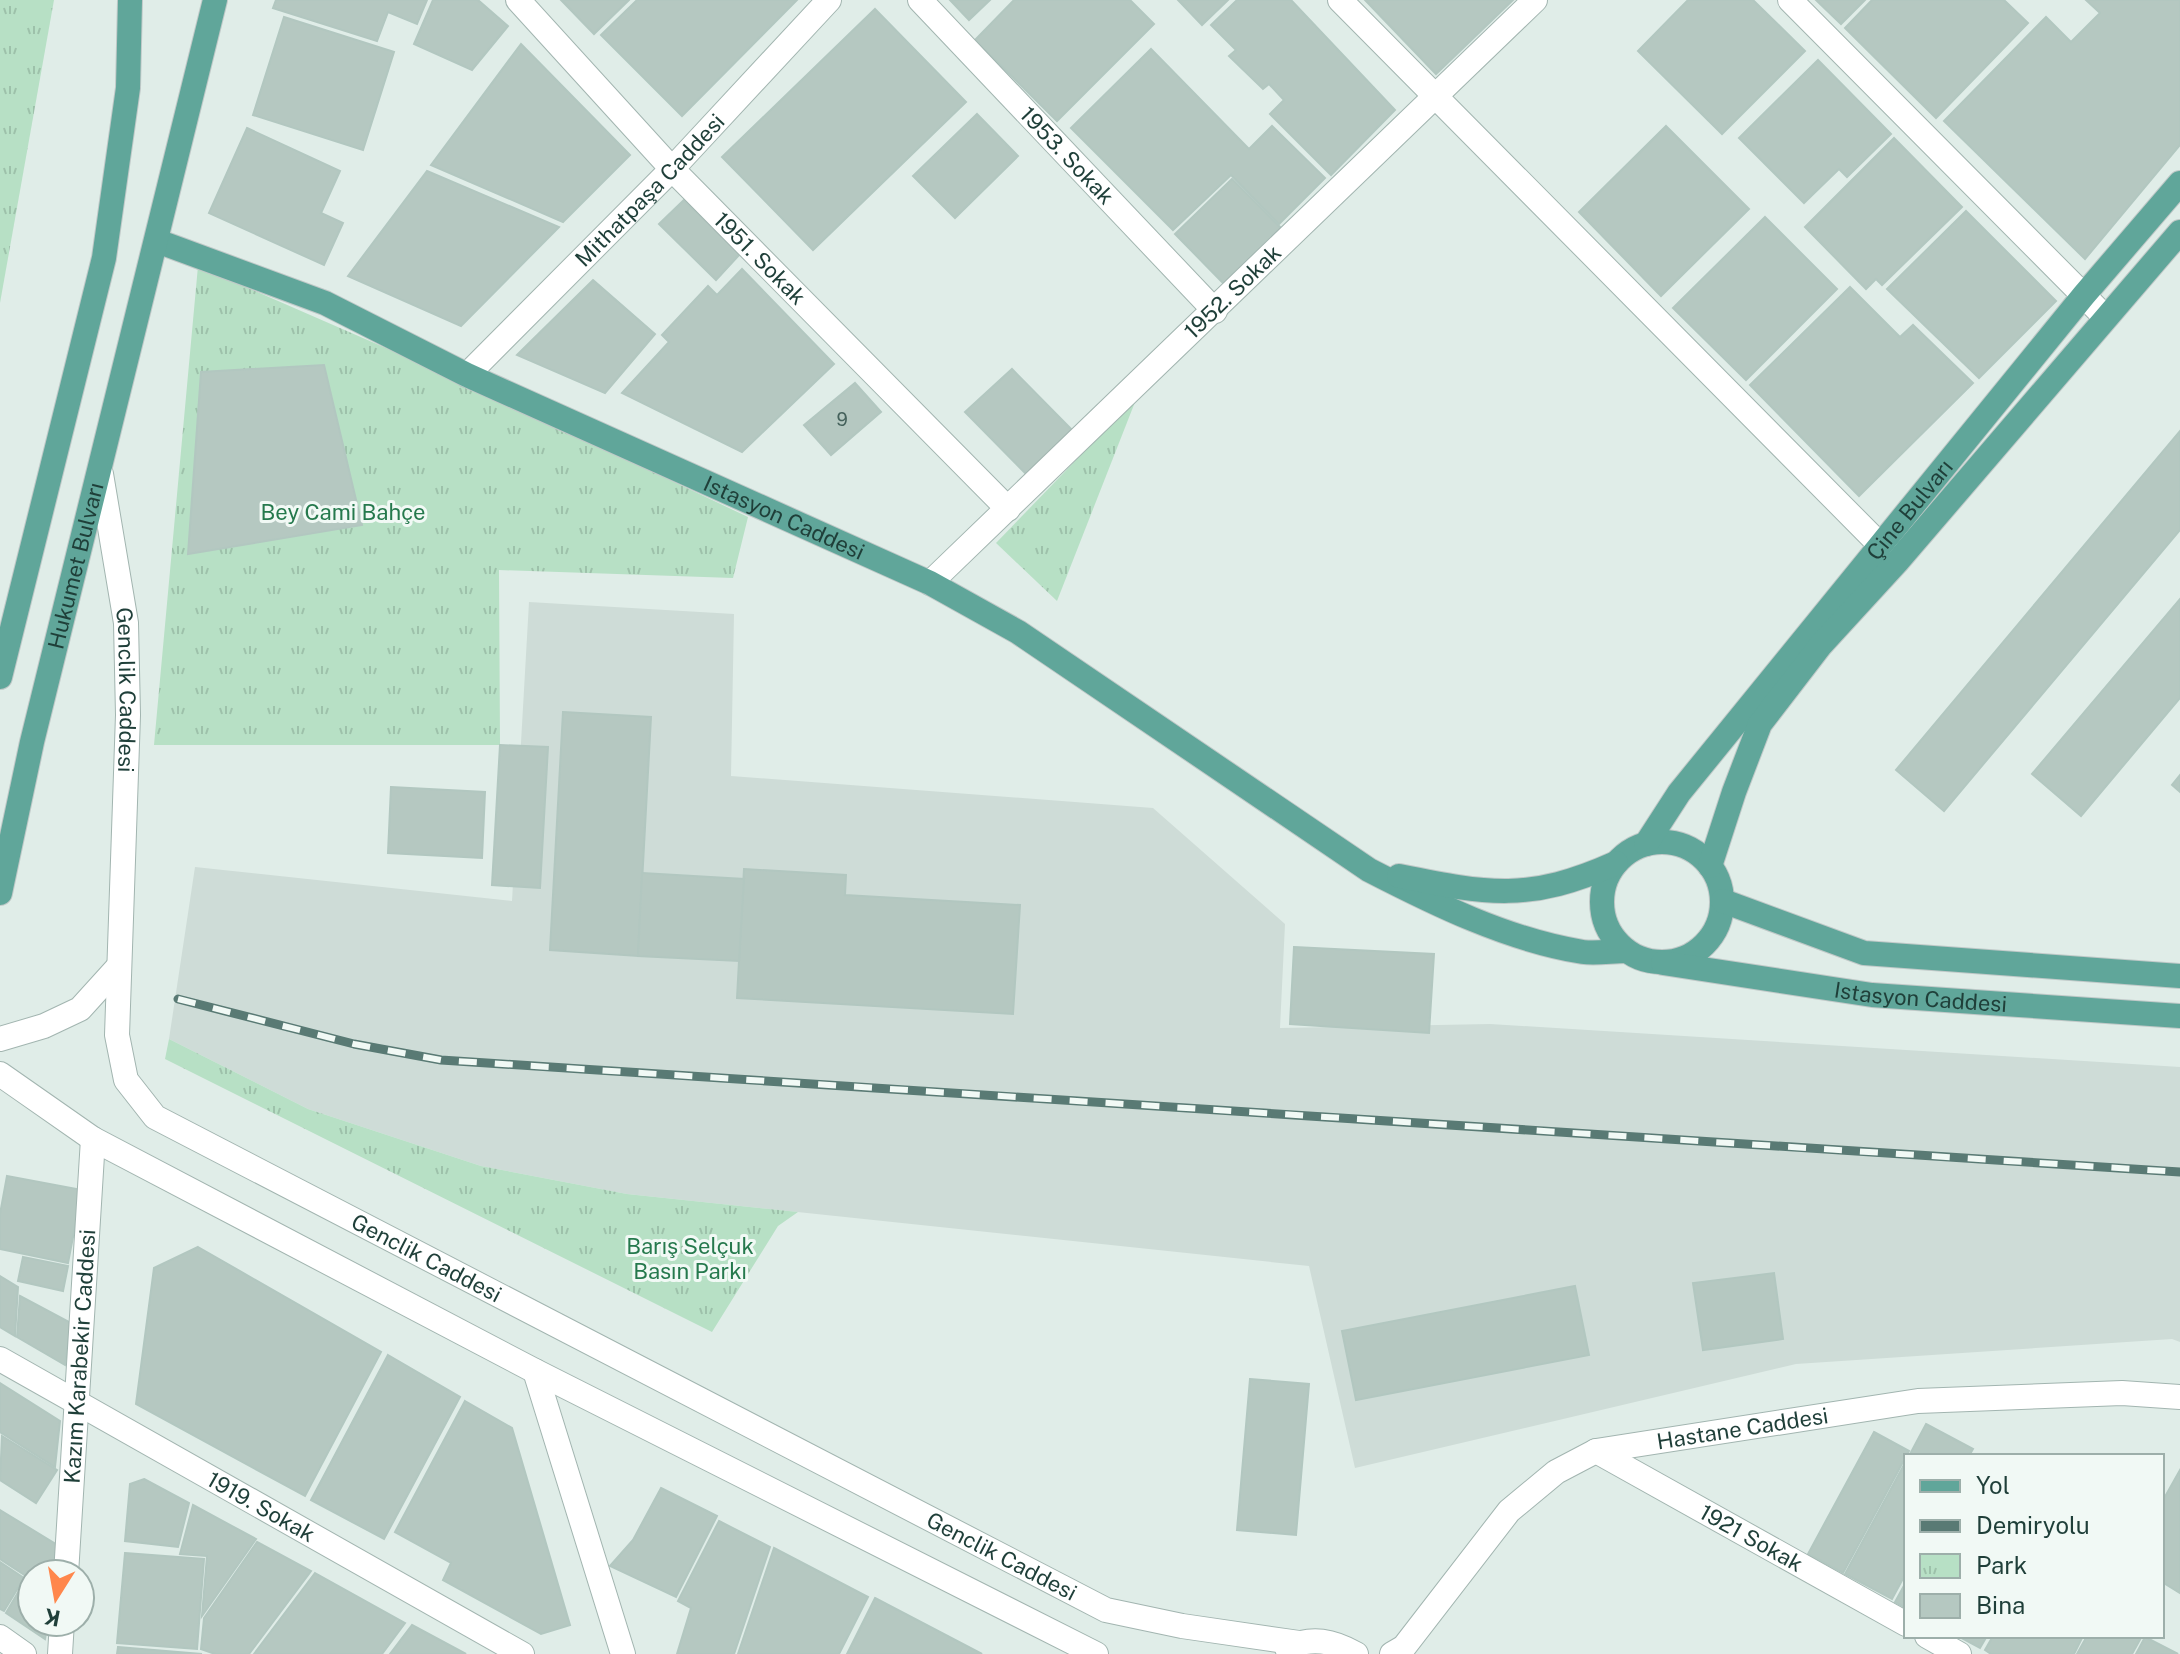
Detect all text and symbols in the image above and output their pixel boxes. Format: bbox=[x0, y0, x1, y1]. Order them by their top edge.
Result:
street label: 1953. Sokak bbox=[1015, 101, 1120, 209]
street label: Mithatpaşa Caddesi bbox=[570, 108, 730, 272]
street label: 1951. Sokak bbox=[709, 206, 811, 310]
street label: 1952. Sokak bbox=[1179, 239, 1286, 344]
house number: 9 bbox=[836, 409, 848, 430]
street label: Çine Bulvarı bbox=[1861, 454, 1958, 565]
street label: Istasyon Caddesi bbox=[700, 470, 869, 565]
street label: Hukumet Bulvarı bbox=[42, 480, 109, 652]
park label: Bey Cami Bahçe bbox=[260, 499, 426, 525]
street label: Genclik Caddesi bbox=[111, 605, 141, 773]
street label: Istasyon Caddesi bbox=[1832, 976, 2008, 1017]
street label: Genclik Caddesi bbox=[347, 1208, 506, 1307]
street label: Kazım Karabekir Caddesi bbox=[59, 1228, 100, 1484]
park label: Barış Selçuk Basın Parkı bbox=[626, 1233, 754, 1284]
street label: Hastane Caddesi bbox=[1655, 1402, 1830, 1454]
legend bbox=[1904, 1454, 2164, 1638]
street label: 1919. Sokak bbox=[203, 1466, 320, 1547]
text: Yol bbox=[1976, 1471, 2010, 1499]
street label: 1921 Sokak bbox=[1695, 1499, 1808, 1577]
street label: Genclik Caddesi bbox=[922, 1506, 1081, 1606]
text: Demiryolu bbox=[1976, 1511, 2090, 1539]
text: Park bbox=[1976, 1551, 2027, 1579]
north arrow bbox=[16, 1558, 96, 1638]
text: Bina bbox=[1976, 1591, 2025, 1619]
text: K bbox=[42, 1603, 62, 1632]

